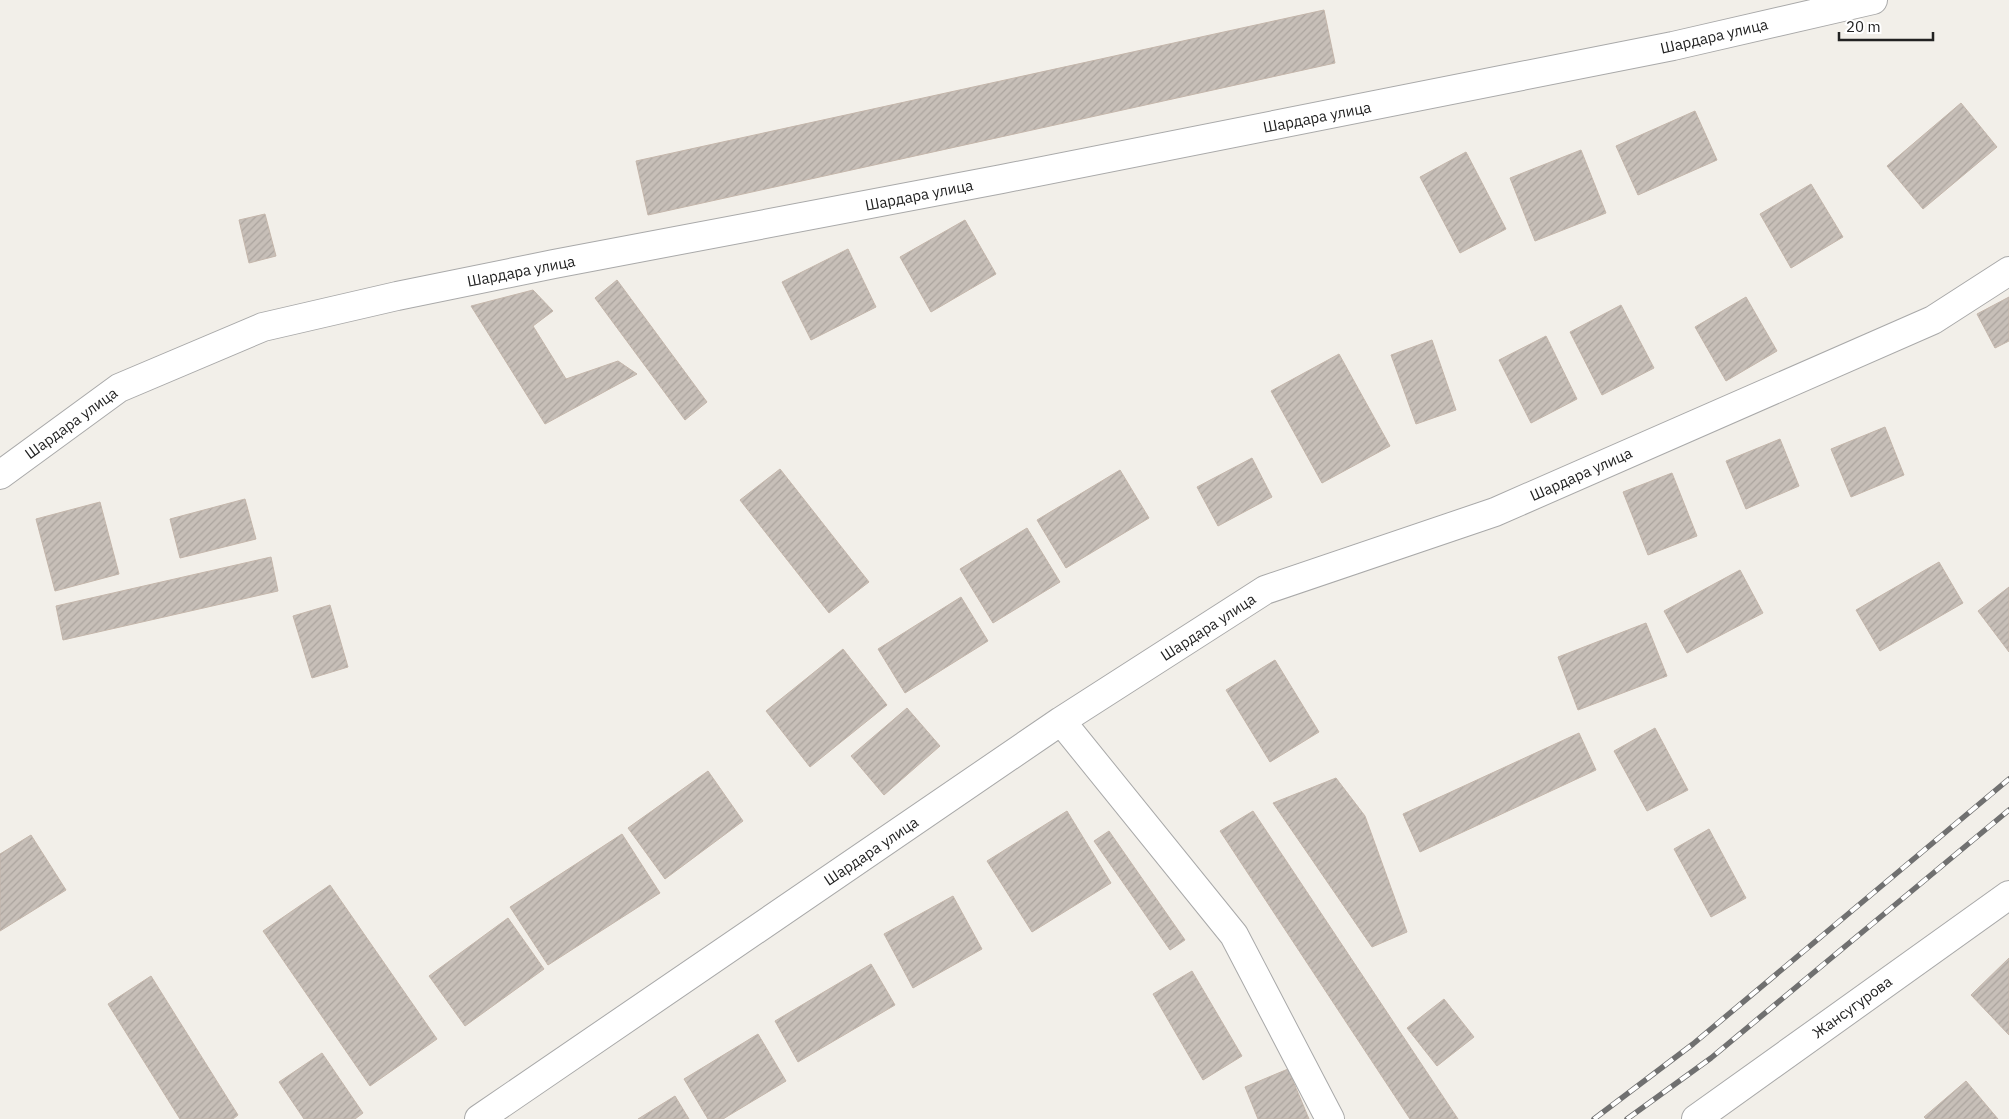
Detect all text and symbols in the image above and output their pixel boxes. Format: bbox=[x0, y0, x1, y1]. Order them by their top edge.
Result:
scale bar bbox=[1839, 10, 1933, 42]
street label: Шардара улица bbox=[1658, 14, 1770, 58]
text: 20 m bbox=[1846, 17, 1881, 36]
street label: Шардара улица bbox=[1261, 97, 1373, 137]
street label: Шардара улица bbox=[863, 175, 975, 215]
street label: Шардара улица bbox=[465, 251, 577, 291]
street label: Шардара улица bbox=[21, 383, 121, 463]
street label: Шардара улица bbox=[1527, 443, 1635, 505]
street label: Шардара улица bbox=[1157, 589, 1259, 665]
street label: Шардара улица bbox=[820, 812, 922, 890]
street label: Жансугурова bbox=[1808, 972, 1896, 1042]

